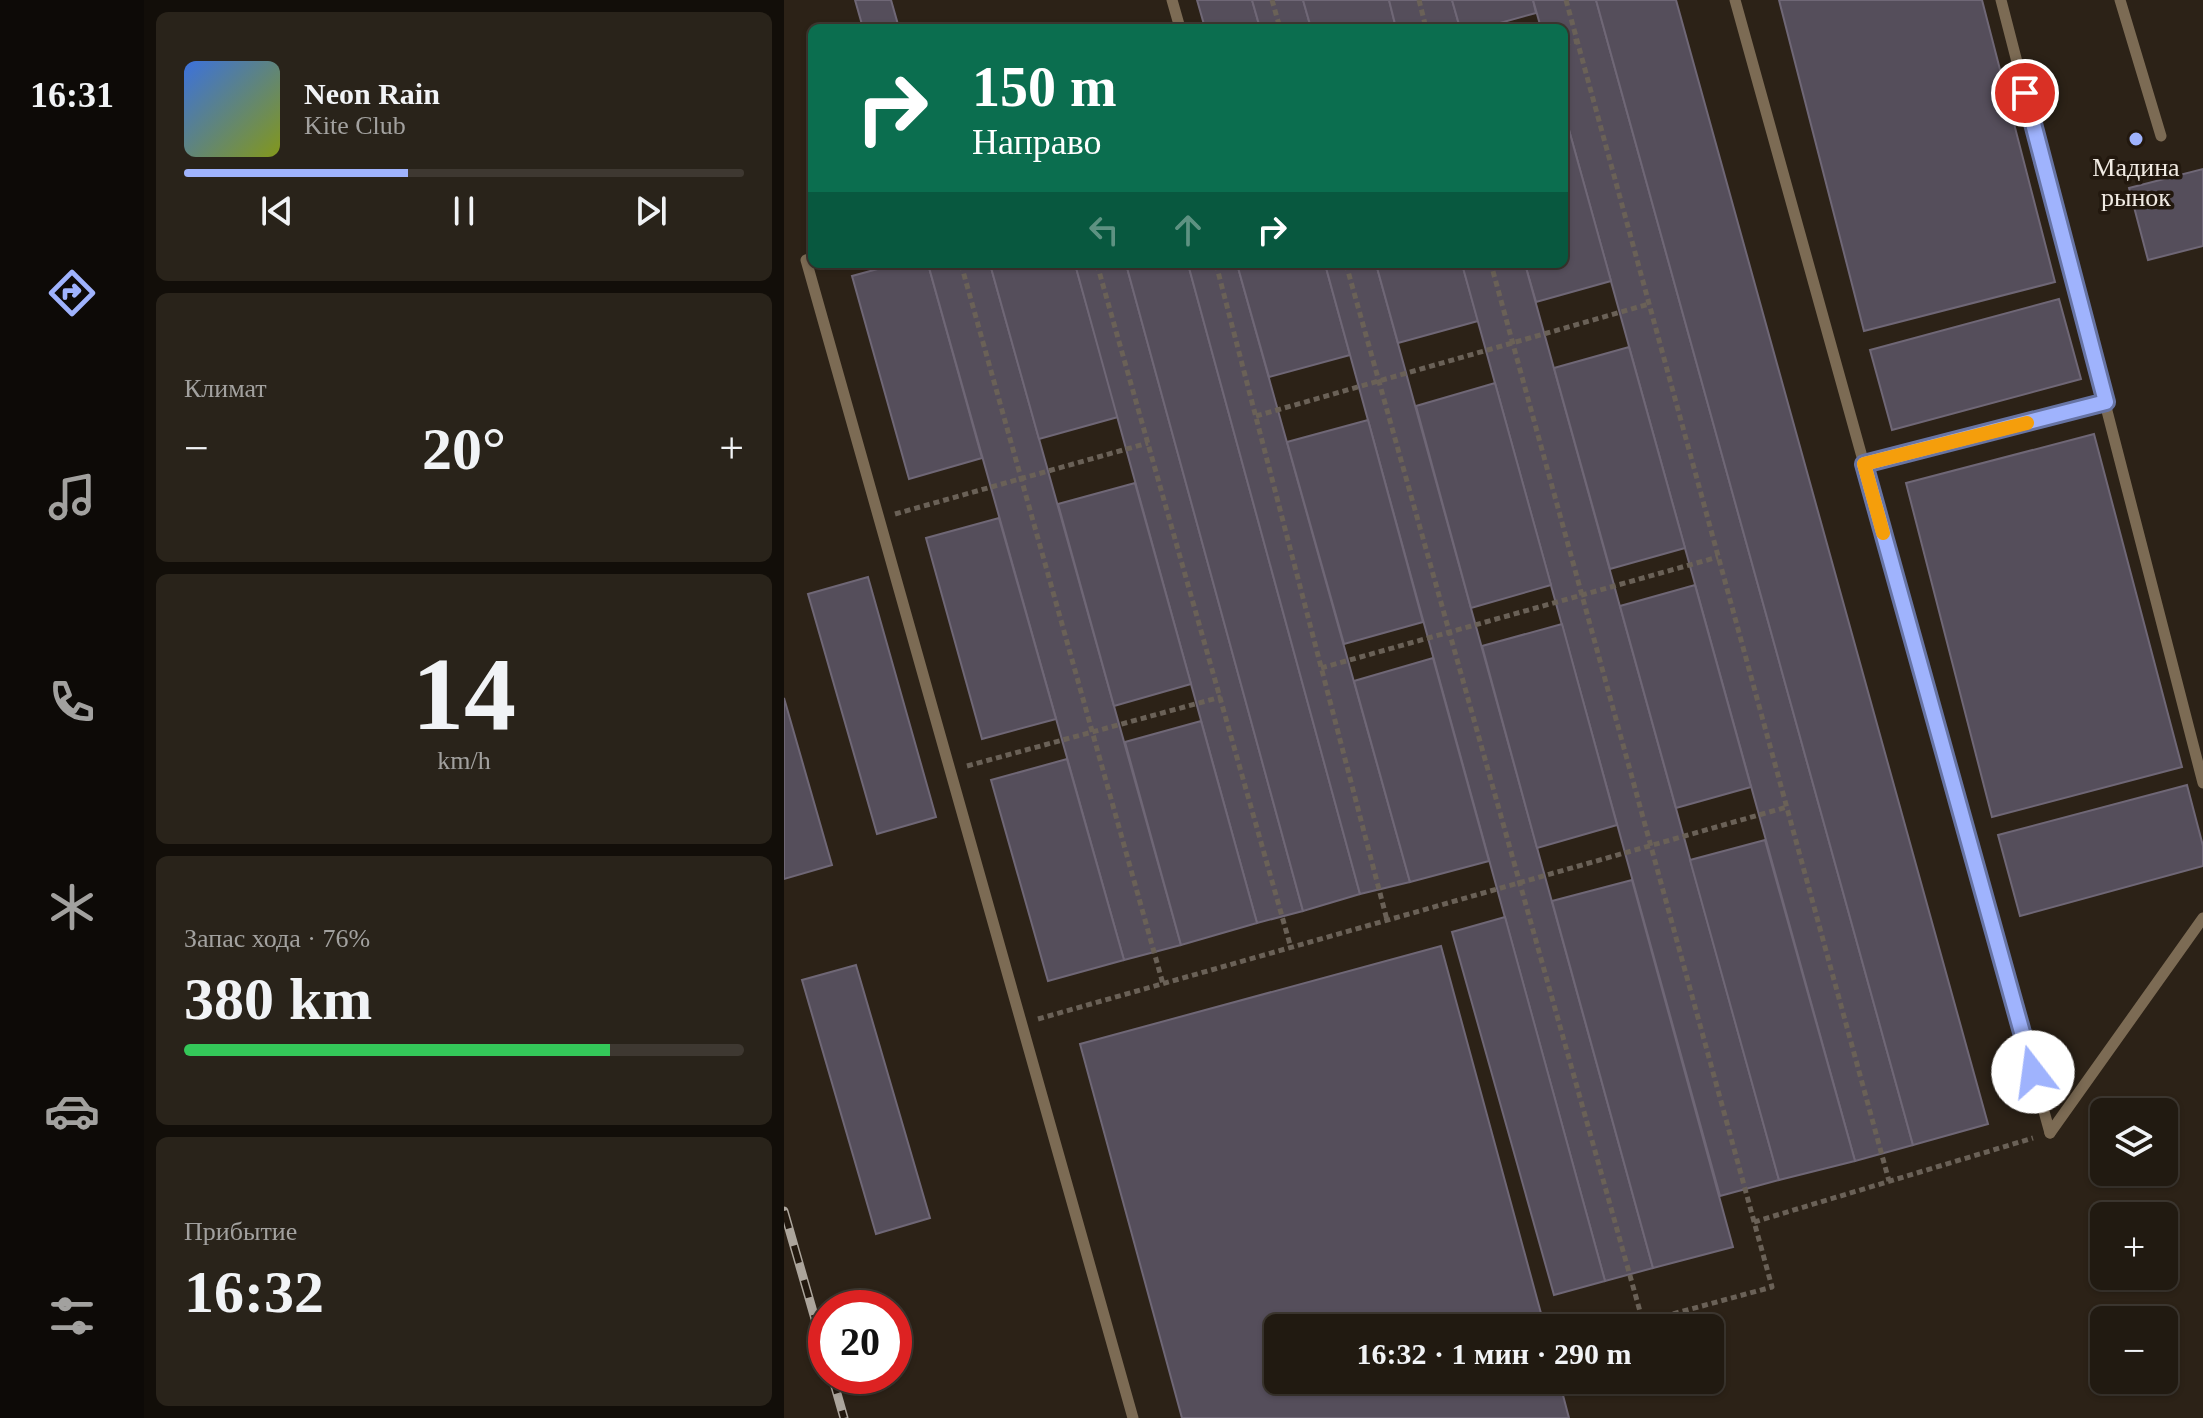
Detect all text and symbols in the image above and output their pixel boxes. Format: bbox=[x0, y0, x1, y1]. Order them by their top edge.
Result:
icon: right bbox=[840, 56, 944, 160]
text: 150 m bbox=[972, 56, 1117, 118]
pin bbox=[1991, 59, 2059, 127]
icon: arrive bbox=[2003, 71, 2047, 115]
text: 16:31 bbox=[30, 75, 114, 115]
text: Neon Rain bbox=[304, 77, 440, 110]
text: Kite Club bbox=[304, 111, 406, 140]
text: Направо bbox=[972, 122, 1102, 162]
marker: Мадина рынок bbox=[2127, 130, 2145, 148]
place label: Мадина рынок bbox=[2092, 153, 2180, 212]
icon: previous bbox=[255, 189, 299, 233]
icon: pause bbox=[442, 189, 486, 233]
icon: next bbox=[629, 189, 673, 233]
icon: left bbox=[1082, 208, 1126, 252]
icon: ahead bbox=[1166, 208, 1210, 252]
icon: right bbox=[1250, 208, 1294, 252]
icon: directions bbox=[44, 265, 100, 321]
text: Климат bbox=[184, 374, 267, 403]
text: 20° bbox=[422, 416, 506, 482]
text: − bbox=[184, 424, 209, 473]
text: + bbox=[719, 424, 744, 473]
icon: music bbox=[44, 469, 100, 525]
text: 14 bbox=[412, 636, 516, 751]
icon: phone bbox=[44, 674, 100, 730]
text: km/h bbox=[437, 746, 491, 775]
icon: climate bbox=[44, 879, 100, 935]
text: Запас хода · 76% bbox=[184, 924, 370, 953]
text: 380 km bbox=[184, 966, 372, 1032]
position arrow bbox=[1991, 1030, 2075, 1114]
icon: car bbox=[44, 1083, 100, 1139]
map controls bbox=[2090, 1098, 2178, 1394]
button: layers bbox=[2090, 1098, 2178, 1186]
button: + bbox=[2090, 1202, 2178, 1290]
text: Прибытие bbox=[184, 1217, 297, 1246]
text: 16:32 bbox=[184, 1259, 324, 1325]
icon: filters bbox=[44, 1288, 100, 1344]
speed limit sign: 20 bbox=[808, 1290, 912, 1394]
button: − bbox=[2090, 1306, 2178, 1394]
text: 16:32 · 1 мин · 290 m bbox=[1357, 1337, 1632, 1370]

